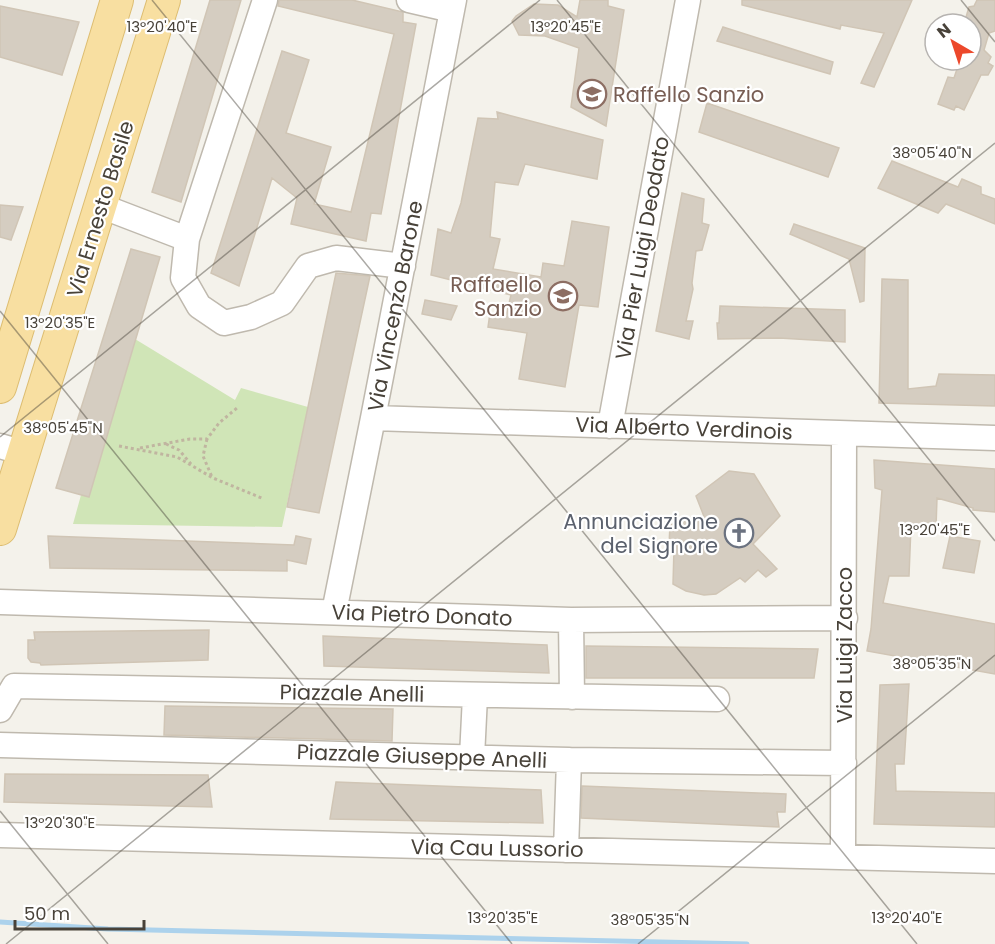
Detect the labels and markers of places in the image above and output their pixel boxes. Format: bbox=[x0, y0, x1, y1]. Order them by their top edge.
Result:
school or university icon: Raffello Sanzio bbox=[576, 78, 608, 110]
place label: Raffello Sanzio bbox=[613, 80, 764, 109]
place label: Raffaello Sanzio bbox=[450, 270, 542, 323]
school or university icon: Raffaello Sanzio bbox=[547, 280, 579, 312]
place label: Annunciazione del Signore bbox=[563, 507, 718, 560]
church icon: Annunciazione del Signore bbox=[723, 517, 755, 549]

